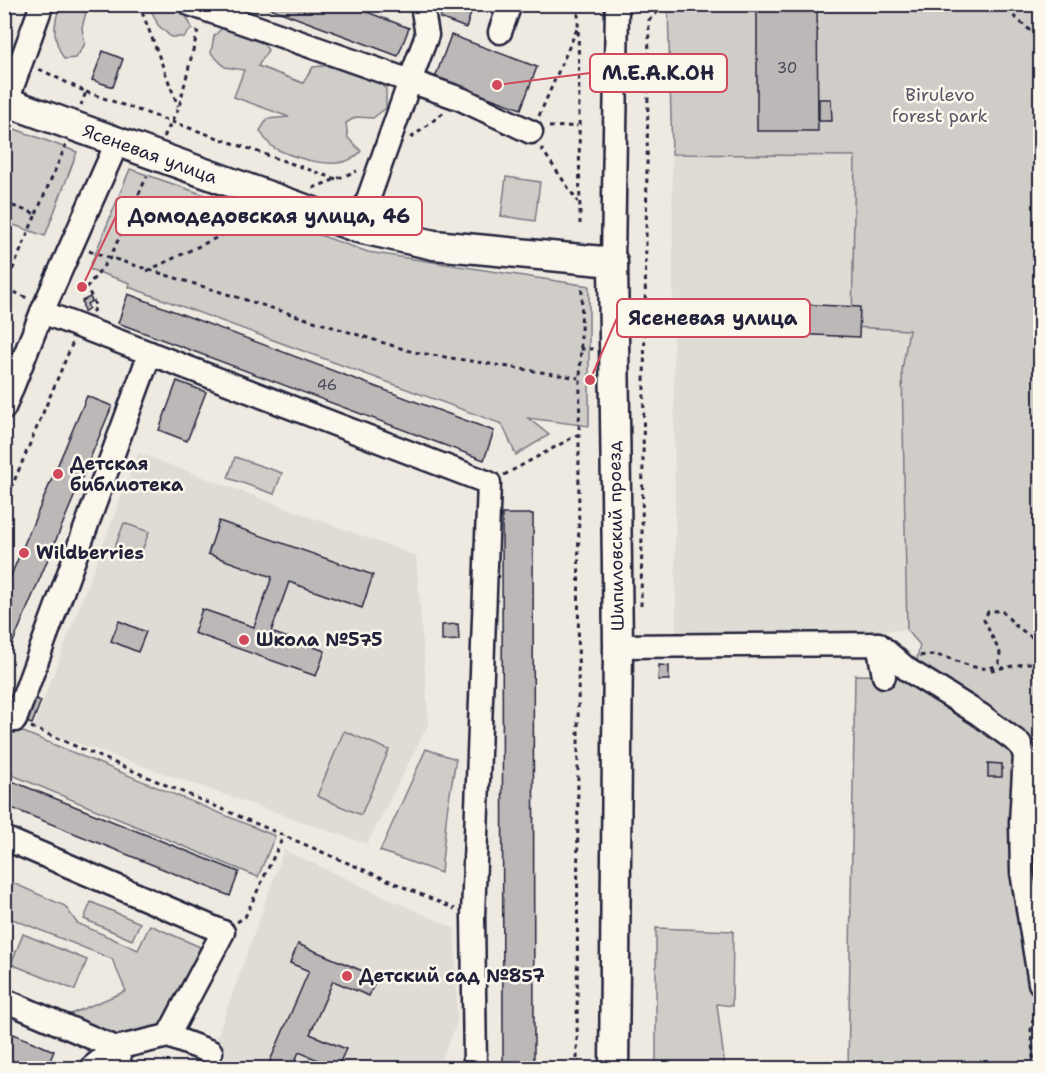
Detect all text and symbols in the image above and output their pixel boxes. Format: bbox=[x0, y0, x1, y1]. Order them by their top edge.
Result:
callout: М.Е.А.К.ОН bbox=[590, 54, 727, 92]
house number: 30 bbox=[777, 58, 797, 78]
text: М.Е.А.К.ОН bbox=[602, 60, 714, 86]
park label: Birulevo forest park bbox=[892, 83, 988, 128]
street label: Ясеневая улица bbox=[79, 119, 221, 189]
callout: Домодедовская улица, 46 bbox=[116, 197, 422, 235]
text: Домодедовская улица, 46 bbox=[128, 203, 410, 229]
callout: Ясеневая улица bbox=[617, 299, 810, 337]
text: Ясеневая улица bbox=[628, 305, 798, 331]
house number: 46 bbox=[317, 375, 337, 395]
street label: Шипиловский проезд bbox=[602, 440, 630, 631]
place label: Детская библиотека bbox=[70, 452, 184, 497]
marker: Детская библиотека bbox=[51, 467, 65, 481]
place label: Wildberries bbox=[36, 541, 144, 565]
marker: Wildberries bbox=[17, 546, 31, 560]
place label: Школа №575 bbox=[256, 628, 383, 652]
marker: Школа №575 bbox=[237, 633, 251, 647]
place label: Детский сад №857 bbox=[359, 964, 545, 988]
marker: Детский сад №857 bbox=[340, 969, 354, 983]

